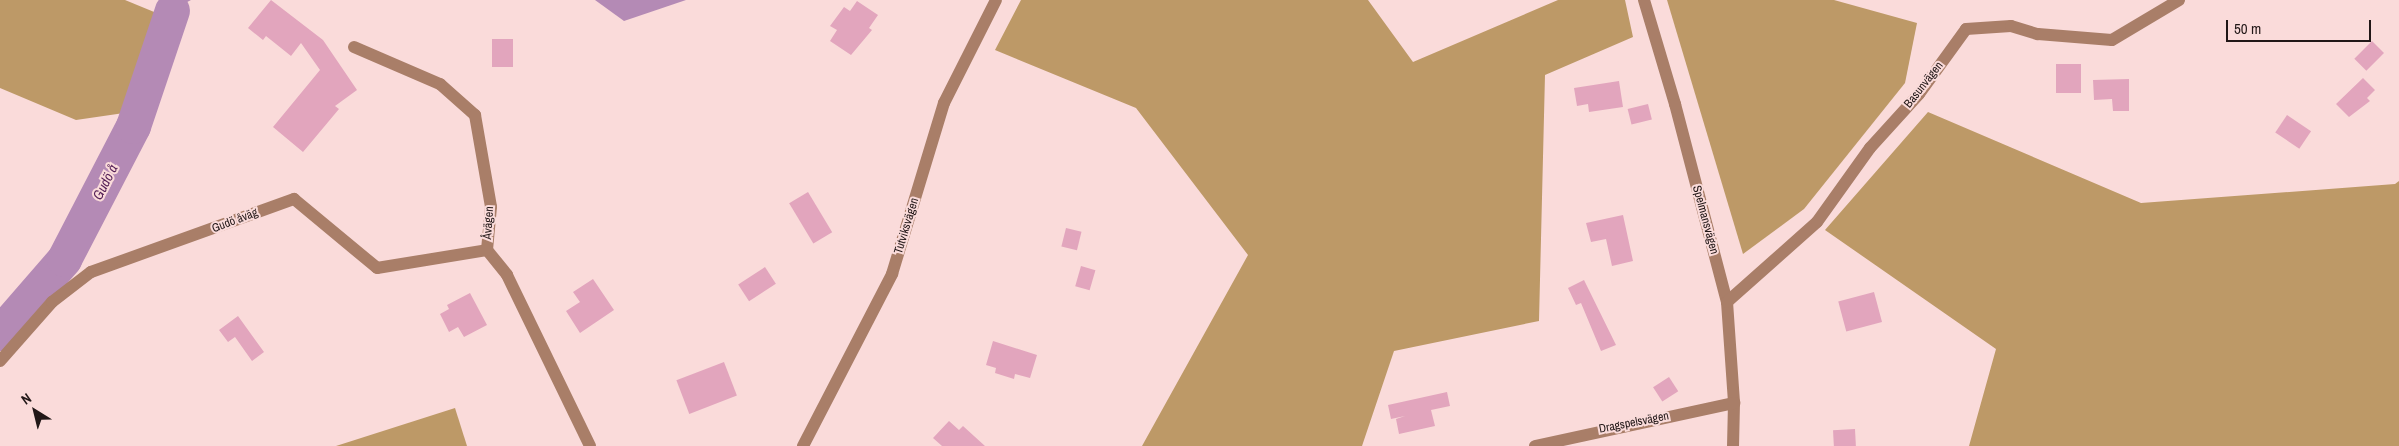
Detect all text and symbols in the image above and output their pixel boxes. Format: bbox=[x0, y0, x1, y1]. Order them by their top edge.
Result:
scale bar bbox=[2229, 10, 2374, 42]
text: 50 m bbox=[2234, 18, 2261, 39]
street label: Basunvägen bbox=[1901, 59, 1947, 111]
water label: Gudö å bbox=[89, 161, 121, 203]
street label: Spelmansvägen bbox=[1689, 184, 1721, 256]
street label: Tutviksvägen bbox=[892, 196, 922, 256]
street label: Gudö åväg bbox=[210, 206, 260, 236]
street label: Åvägen bbox=[481, 206, 497, 240]
north arrow bbox=[10, 386, 60, 436]
text: N bbox=[18, 389, 35, 409]
street label: Dragspelsvägen bbox=[1598, 409, 1670, 437]

